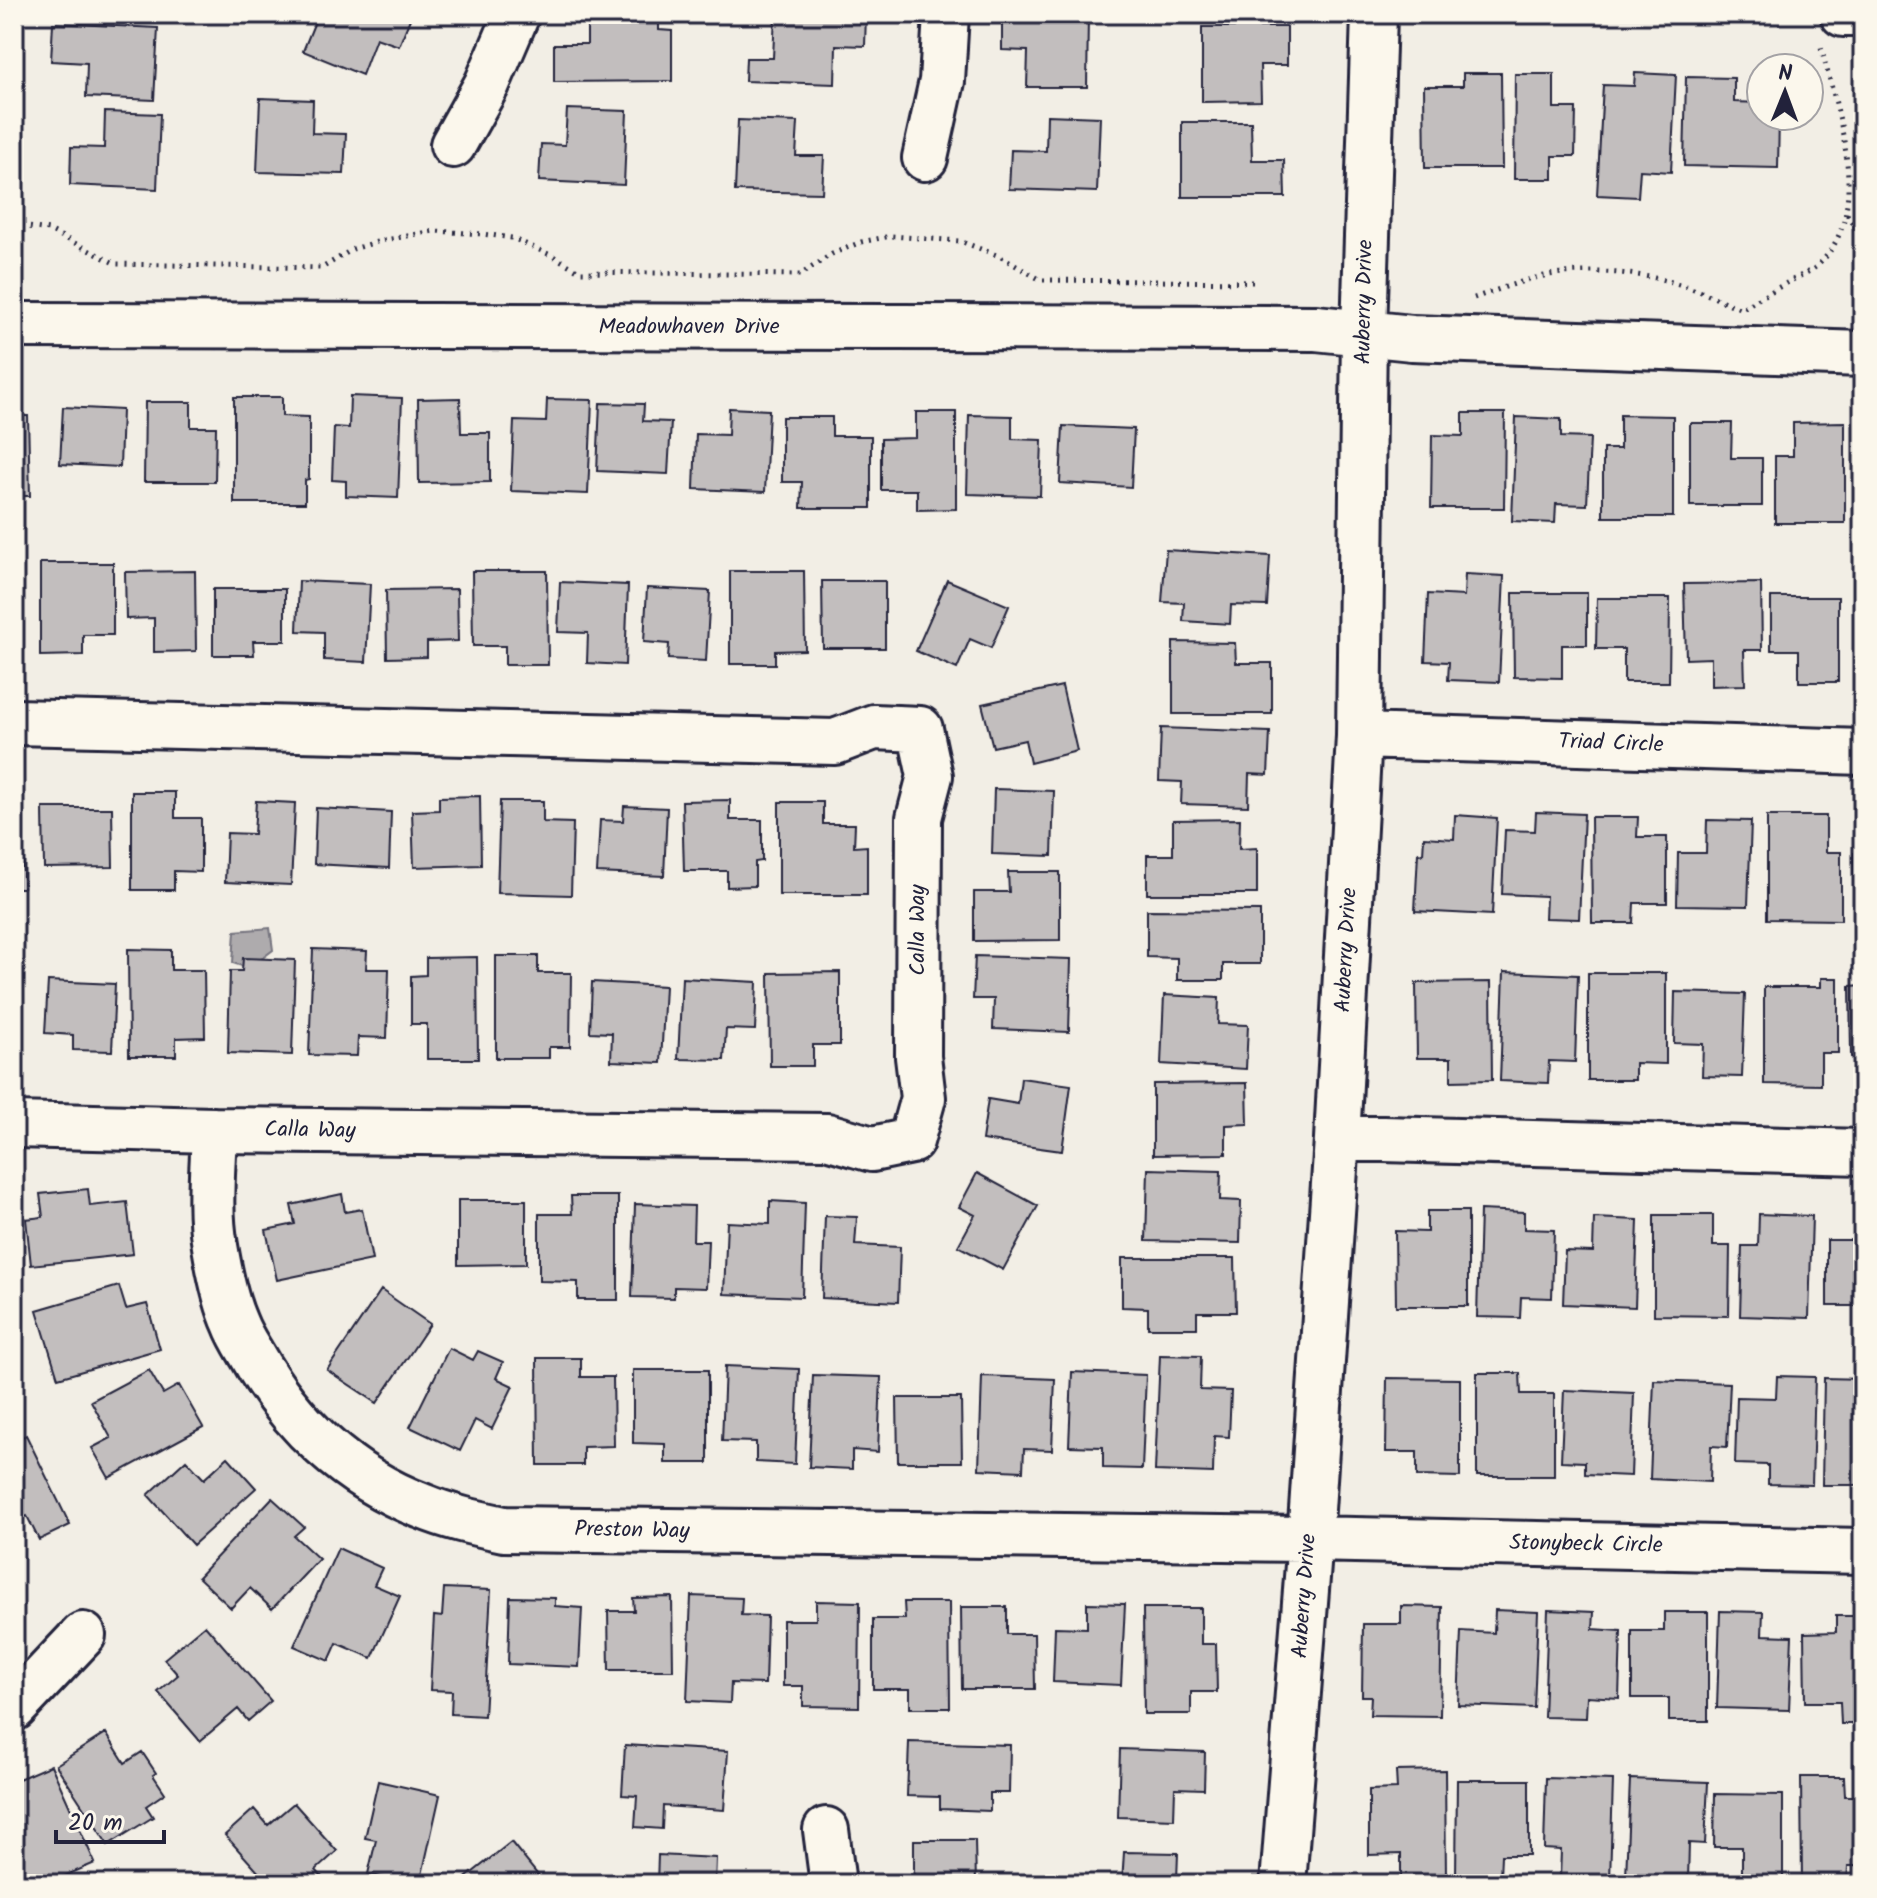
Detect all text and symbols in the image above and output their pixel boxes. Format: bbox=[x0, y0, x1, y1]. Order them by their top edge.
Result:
north arrow bbox=[1745, 52, 1825, 132]
text: N bbox=[1778, 57, 1793, 92]
street label: Auberry Drive bbox=[1346, 239, 1384, 365]
street label: Meadowhaven Drive bbox=[598, 310, 780, 345]
street label: Triad Circle bbox=[1558, 725, 1664, 763]
street label: Calla Way bbox=[901, 884, 936, 976]
street label: Auberry Drive bbox=[1326, 887, 1368, 1013]
street label: Calla Way bbox=[264, 1113, 357, 1149]
street label: Preston Way bbox=[574, 1512, 691, 1550]
street label: Stonybeck Circle bbox=[1509, 1526, 1663, 1564]
street label: Auberry Drive bbox=[1283, 1532, 1327, 1660]
scale bar bbox=[56, 1794, 164, 1844]
text: 20 m bbox=[68, 1804, 123, 1843]

